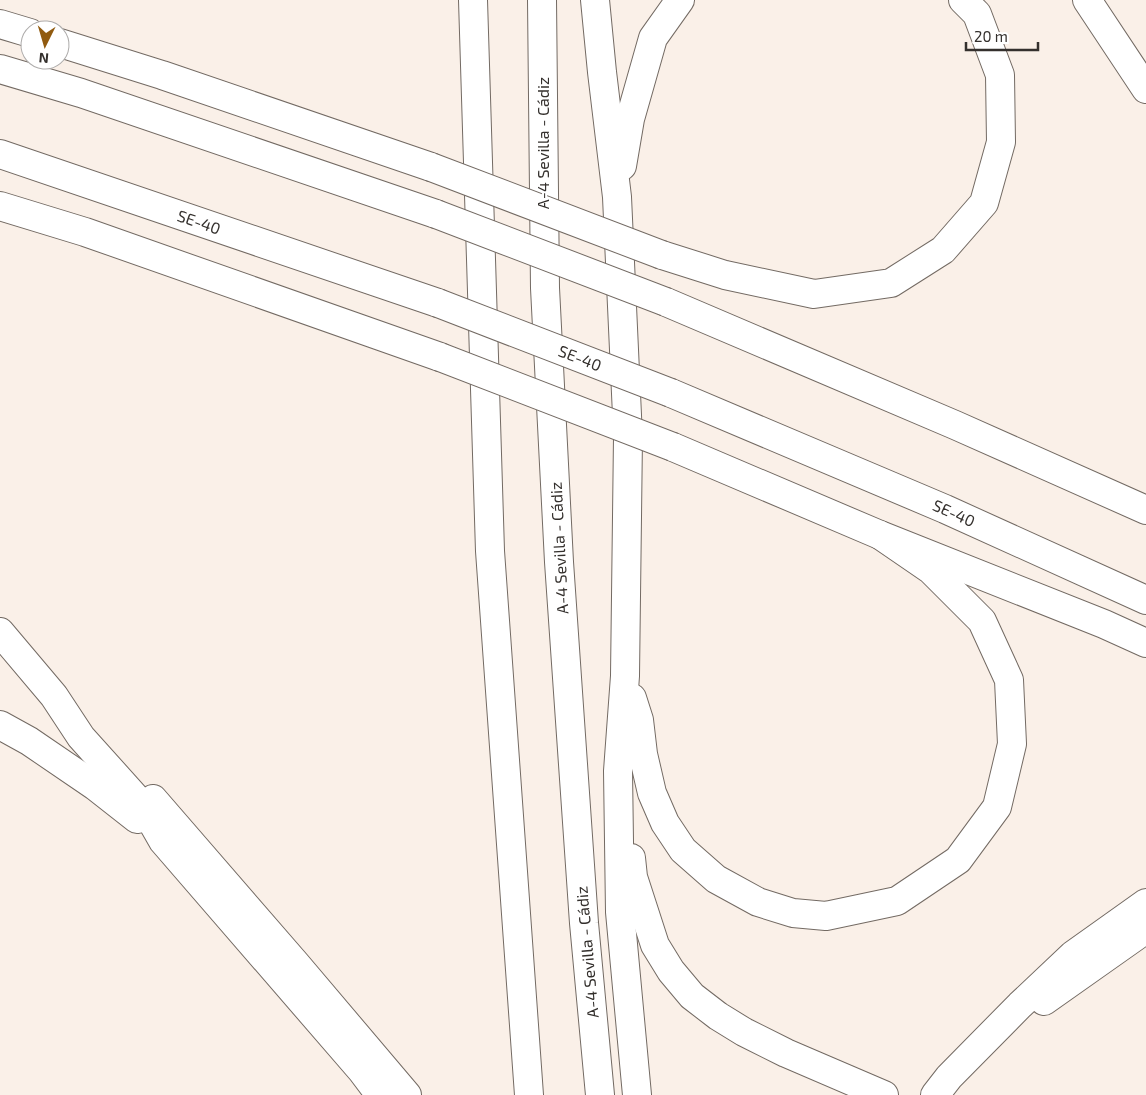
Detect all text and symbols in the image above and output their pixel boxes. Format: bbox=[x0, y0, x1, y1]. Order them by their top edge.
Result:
north arrow bbox=[20, 20, 70, 70]
scale bar bbox=[966, 20, 1038, 52]
text: 20 m bbox=[974, 27, 1008, 45]
text: N bbox=[38, 50, 50, 67]
street label: A-4 Sevilla - Cádiz bbox=[533, 77, 552, 209]
street label: SE-40 bbox=[175, 205, 223, 238]
street label: SE-40 bbox=[556, 341, 604, 374]
street label: A-4 Sevilla - Cádiz bbox=[546, 481, 571, 615]
street label: SE-40 bbox=[930, 495, 978, 530]
street label: A-4 Sevilla - Cádiz bbox=[571, 885, 602, 1019]

